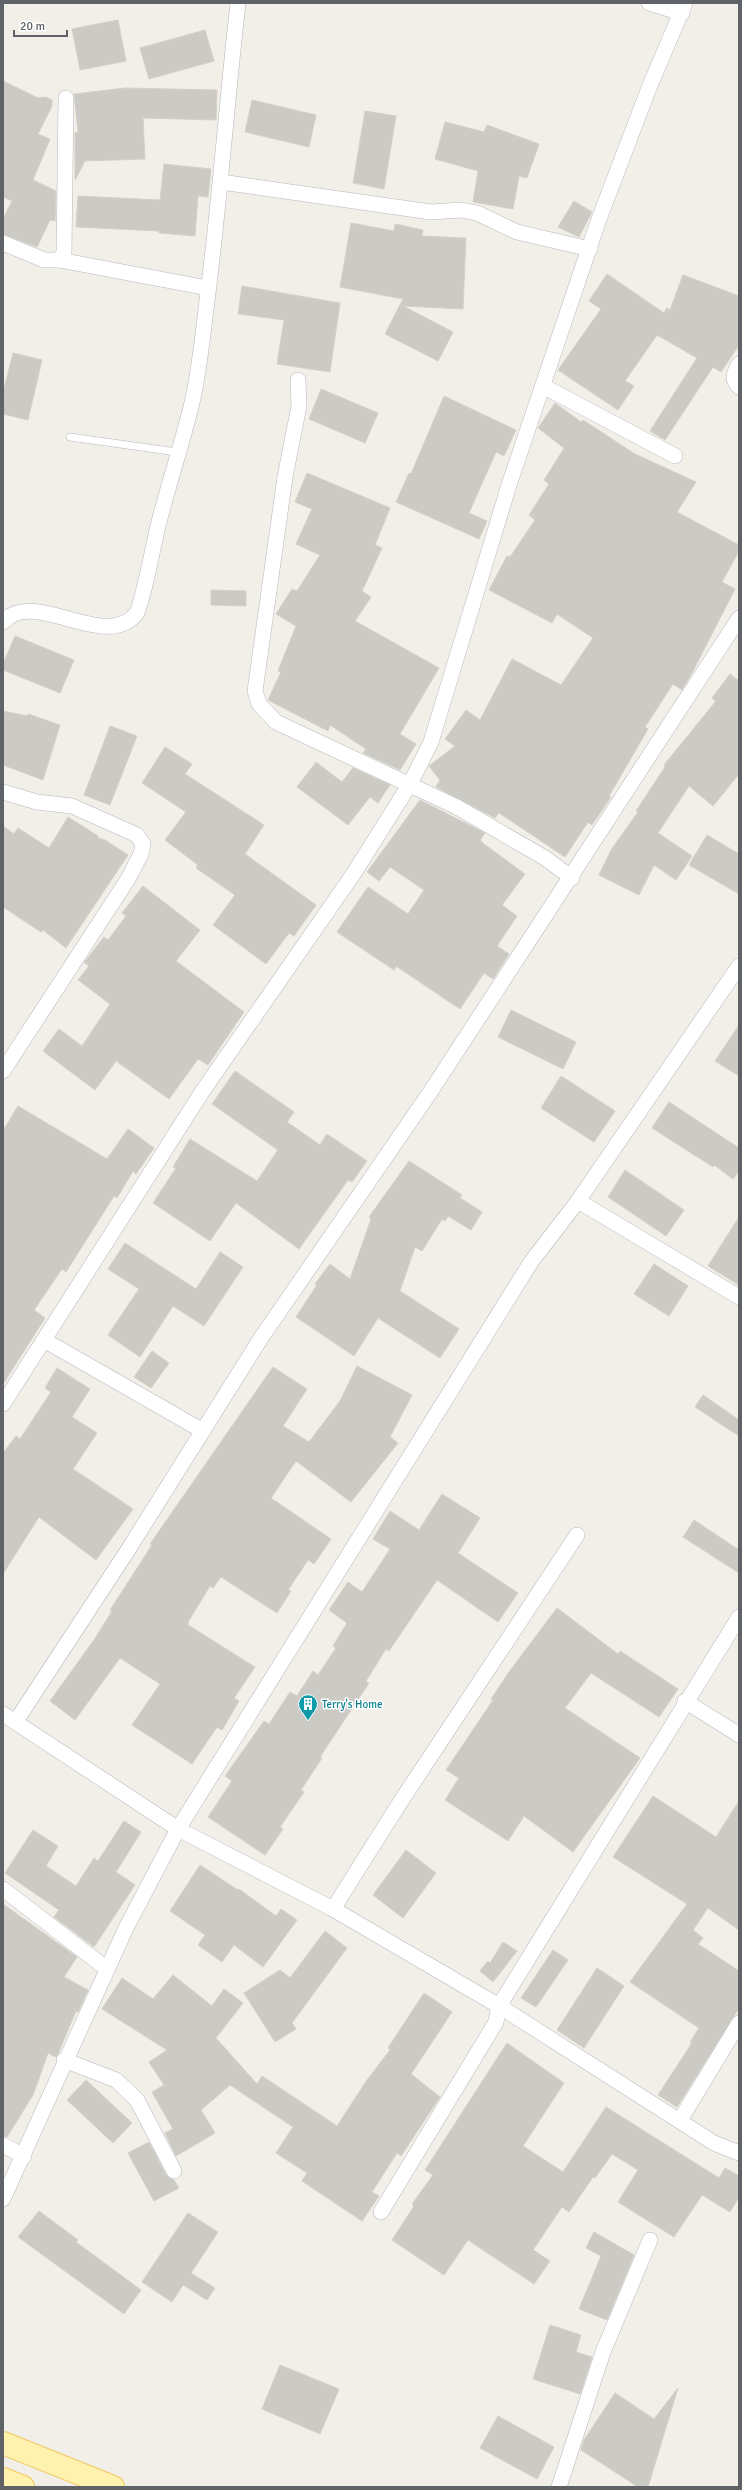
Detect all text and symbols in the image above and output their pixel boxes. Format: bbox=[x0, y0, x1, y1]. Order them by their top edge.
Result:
scale bar bbox=[14, 12, 67, 38]
text: 20 m bbox=[20, 19, 45, 34]
building icon: Terry's Home bbox=[297, 1693, 319, 1721]
place label: Terry's Home bbox=[322, 1698, 382, 1711]

